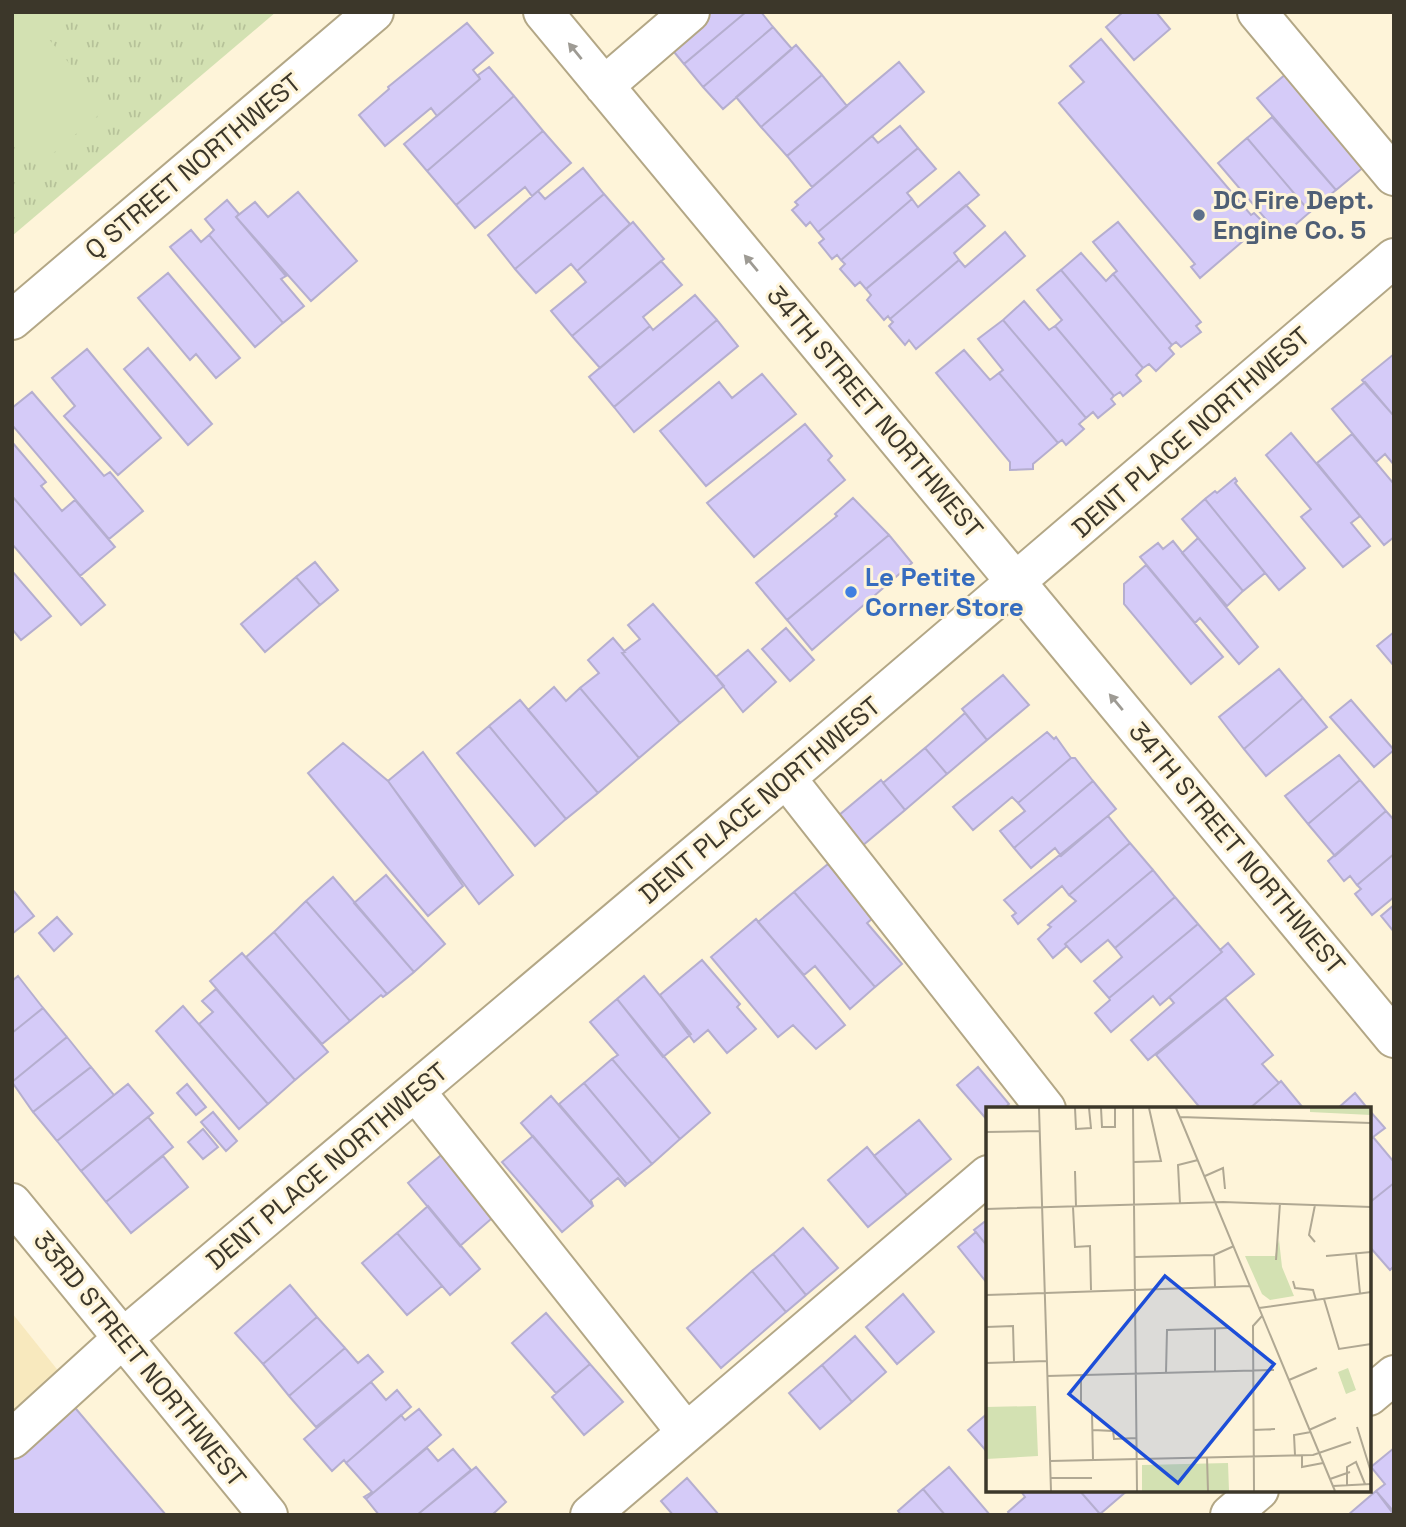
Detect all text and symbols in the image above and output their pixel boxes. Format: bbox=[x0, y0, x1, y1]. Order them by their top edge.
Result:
one-way arrow bbox=[568, 42, 583, 59]
street label: Q STREET NORTHWEST bbox=[78, 65, 308, 267]
place label: DC Fire Dept. Engine Co. 5 bbox=[1213, 183, 1374, 247]
marker: DC Fire Dept. Engine Co. 5 bbox=[1191, 207, 1207, 223]
one-way arrow bbox=[744, 255, 759, 273]
street label: 34TH STREET NORTHWEST bbox=[759, 279, 991, 545]
street label: DENT PLACE NORTHWEST bbox=[1065, 319, 1317, 545]
place label: Le Petite Corner Store bbox=[865, 560, 1024, 624]
marker: Le Petite Corner Store bbox=[843, 584, 859, 600]
street label: DENT PLACE NORTHWEST bbox=[632, 689, 888, 911]
one-way arrow bbox=[1109, 694, 1124, 711]
street label: 34TH STREET NORTHWEST bbox=[1121, 715, 1353, 981]
street label: DENT PLACE NORTHWEST bbox=[199, 1055, 455, 1277]
inset map bbox=[986, 1107, 1371, 1492]
street label: 33RD STREET NORTHWEST bbox=[26, 1224, 254, 1494]

